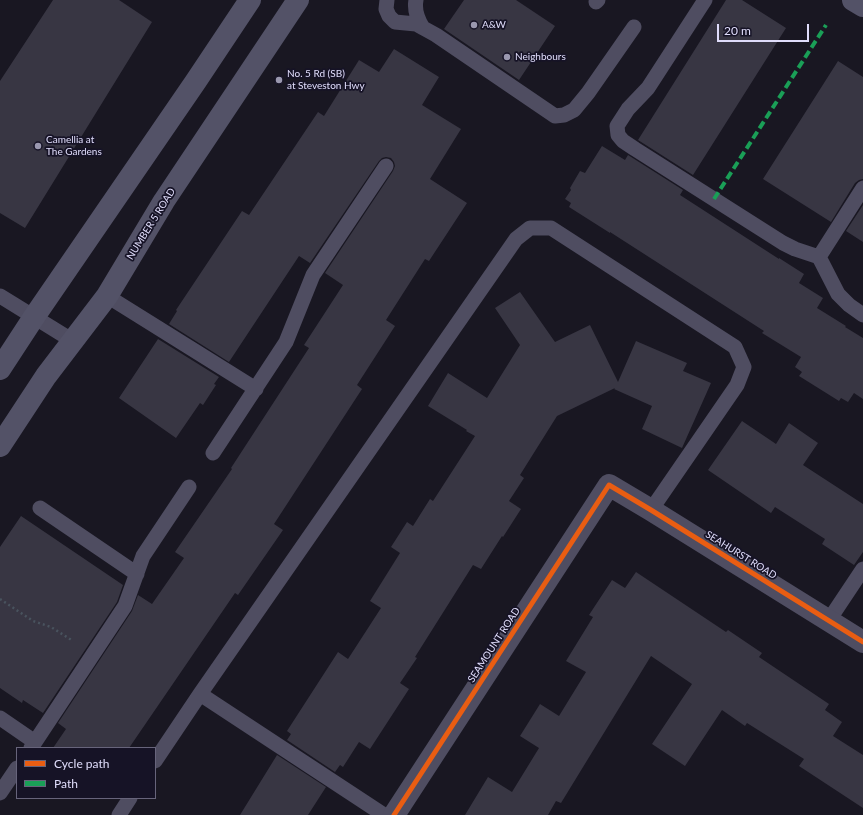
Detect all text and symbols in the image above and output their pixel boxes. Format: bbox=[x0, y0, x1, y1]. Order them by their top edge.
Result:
scale bar bbox=[719, 16, 811, 42]
place label: A&W bbox=[482, 19, 506, 31]
marker: A&W bbox=[469, 20, 479, 30]
text: 20 m bbox=[724, 23, 751, 38]
place label: Neighbours bbox=[515, 51, 566, 63]
marker: Neighbours bbox=[502, 52, 512, 62]
place label: No. 5 Rd (SB) at Steveston Hwy bbox=[287, 68, 365, 92]
marker: No. 5 Rd (SB) at Steveston Hwy bbox=[274, 75, 284, 85]
place label: Camellia at The Gardens bbox=[46, 134, 102, 158]
marker: Camellia at The Gardens bbox=[33, 141, 43, 151]
street label: NUMBER 5 ROAD bbox=[124, 186, 178, 262]
street label: SEAHURST ROAD bbox=[703, 528, 779, 582]
street label: SEAMOUNT ROAD bbox=[465, 605, 523, 685]
legend bbox=[16, 747, 156, 799]
text: Cycle path bbox=[54, 756, 109, 771]
text: Path bbox=[54, 776, 78, 791]

